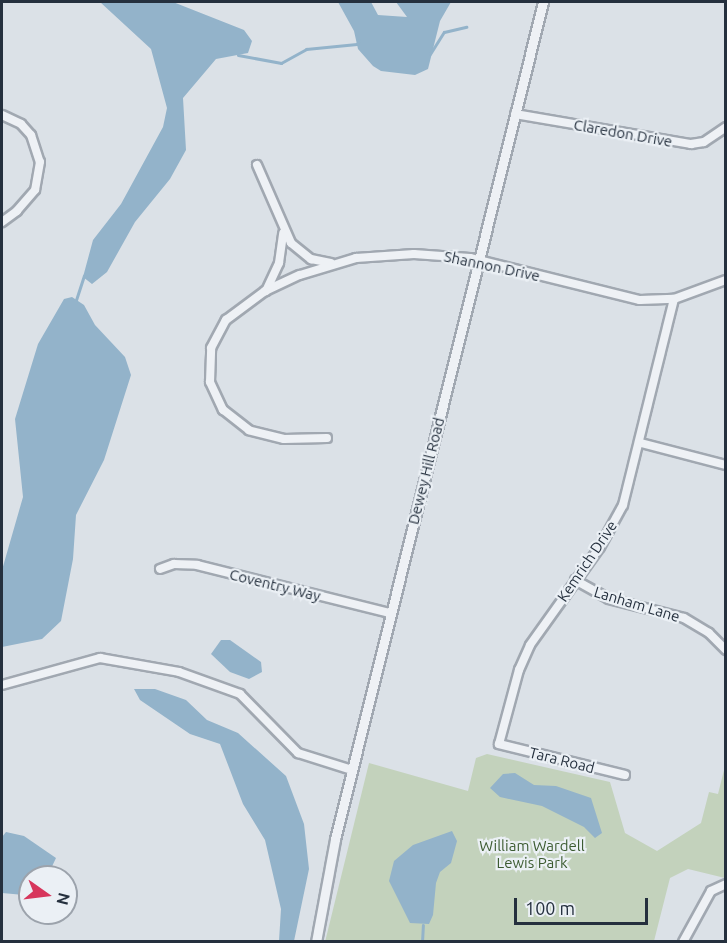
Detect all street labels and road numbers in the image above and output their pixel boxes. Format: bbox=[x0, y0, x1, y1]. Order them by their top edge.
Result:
street label: Claredon Drive bbox=[572, 115, 674, 151]
street label: Shannon Drive bbox=[442, 247, 542, 285]
street label: Dewey Hill Road bbox=[404, 416, 448, 526]
street label: Kemrich Drive bbox=[553, 517, 621, 605]
street label: Coventry Way bbox=[228, 565, 322, 605]
street label: Lanham Lane bbox=[592, 582, 682, 626]
street label: Tara Road bbox=[527, 743, 597, 777]

